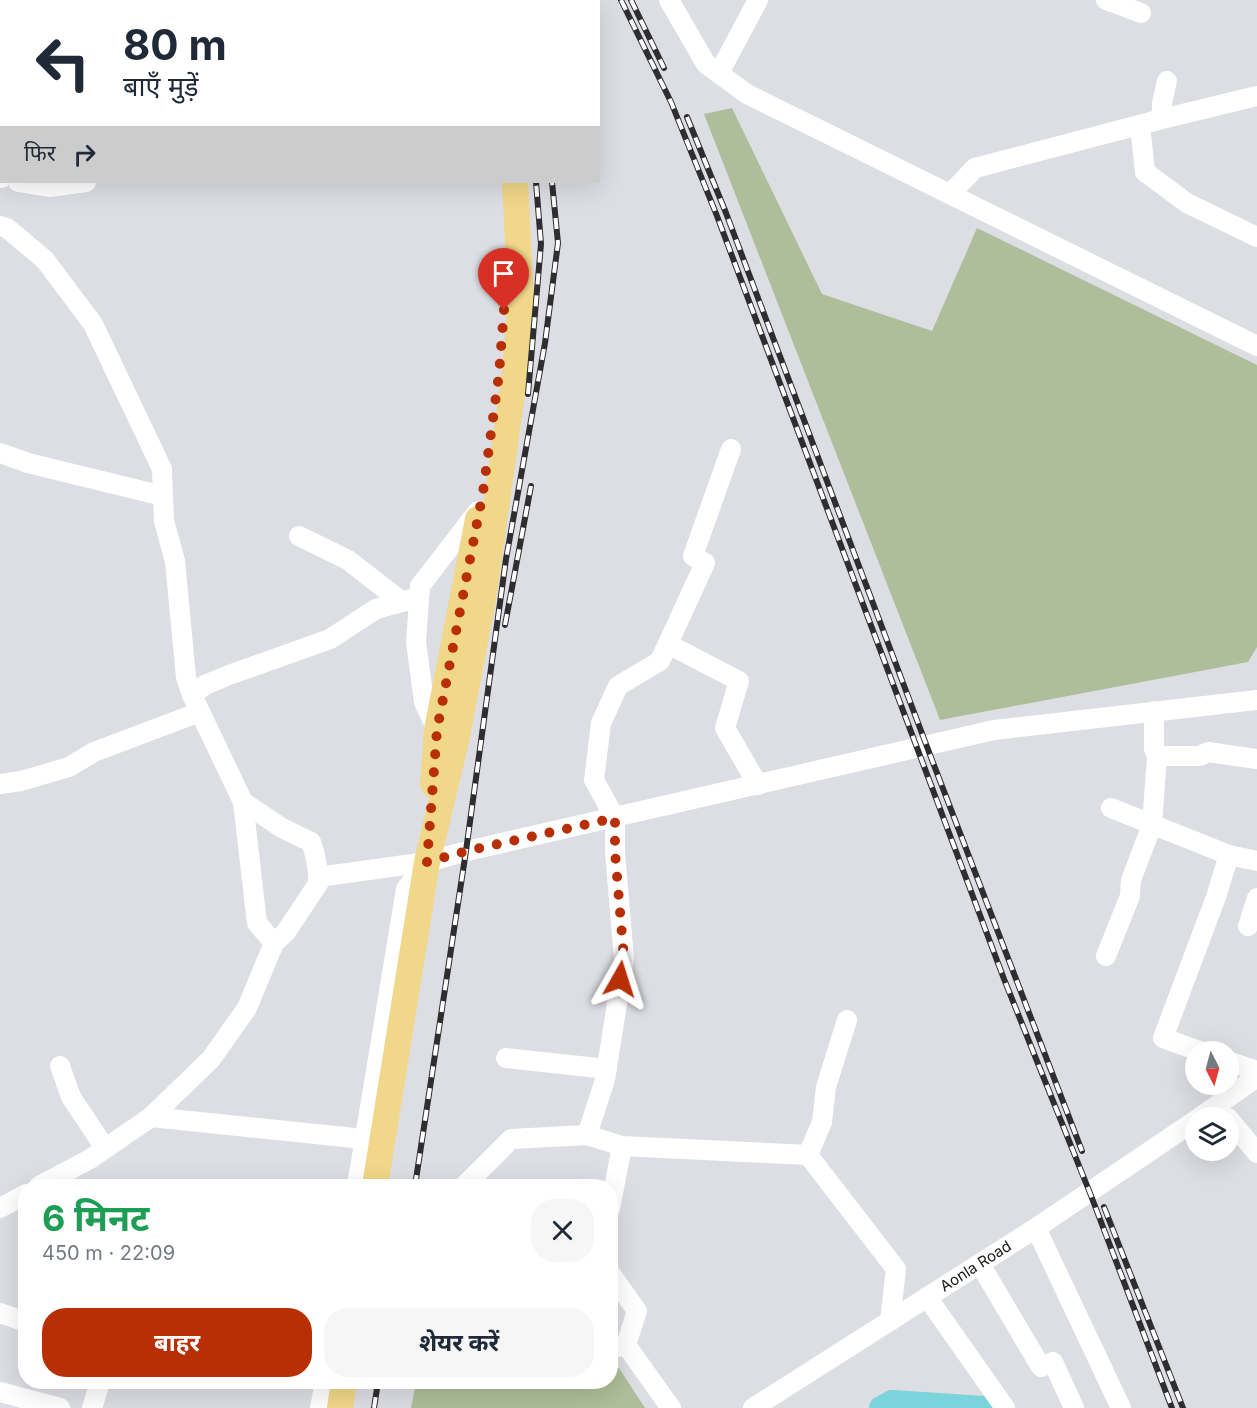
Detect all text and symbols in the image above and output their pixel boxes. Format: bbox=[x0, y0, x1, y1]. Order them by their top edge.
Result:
text: 80 m bbox=[123, 19, 227, 70]
icon: left bbox=[24, 24, 102, 102]
text: बाएँ मुड़ें bbox=[123, 70, 199, 103]
icon: right bbox=[68, 138, 101, 171]
text: फिर bbox=[24, 140, 56, 166]
pin bbox=[478, 248, 529, 310]
icon: arrive bbox=[487, 257, 520, 290]
position arrow bbox=[588, 947, 652, 1011]
north arrow bbox=[1185, 1041, 1239, 1095]
map controls bbox=[1185, 1041, 1239, 1161]
button: layers bbox=[1185, 1107, 1239, 1161]
text: 6 मिनट bbox=[42, 1196, 149, 1240]
button: close bbox=[531, 1199, 594, 1262]
street label: Aonla Road bbox=[936, 1236, 1015, 1296]
text: 450 m · 22:09 bbox=[42, 1241, 175, 1265]
button: बाहर bbox=[42, 1308, 312, 1377]
button: शेयर करें bbox=[324, 1308, 594, 1377]

